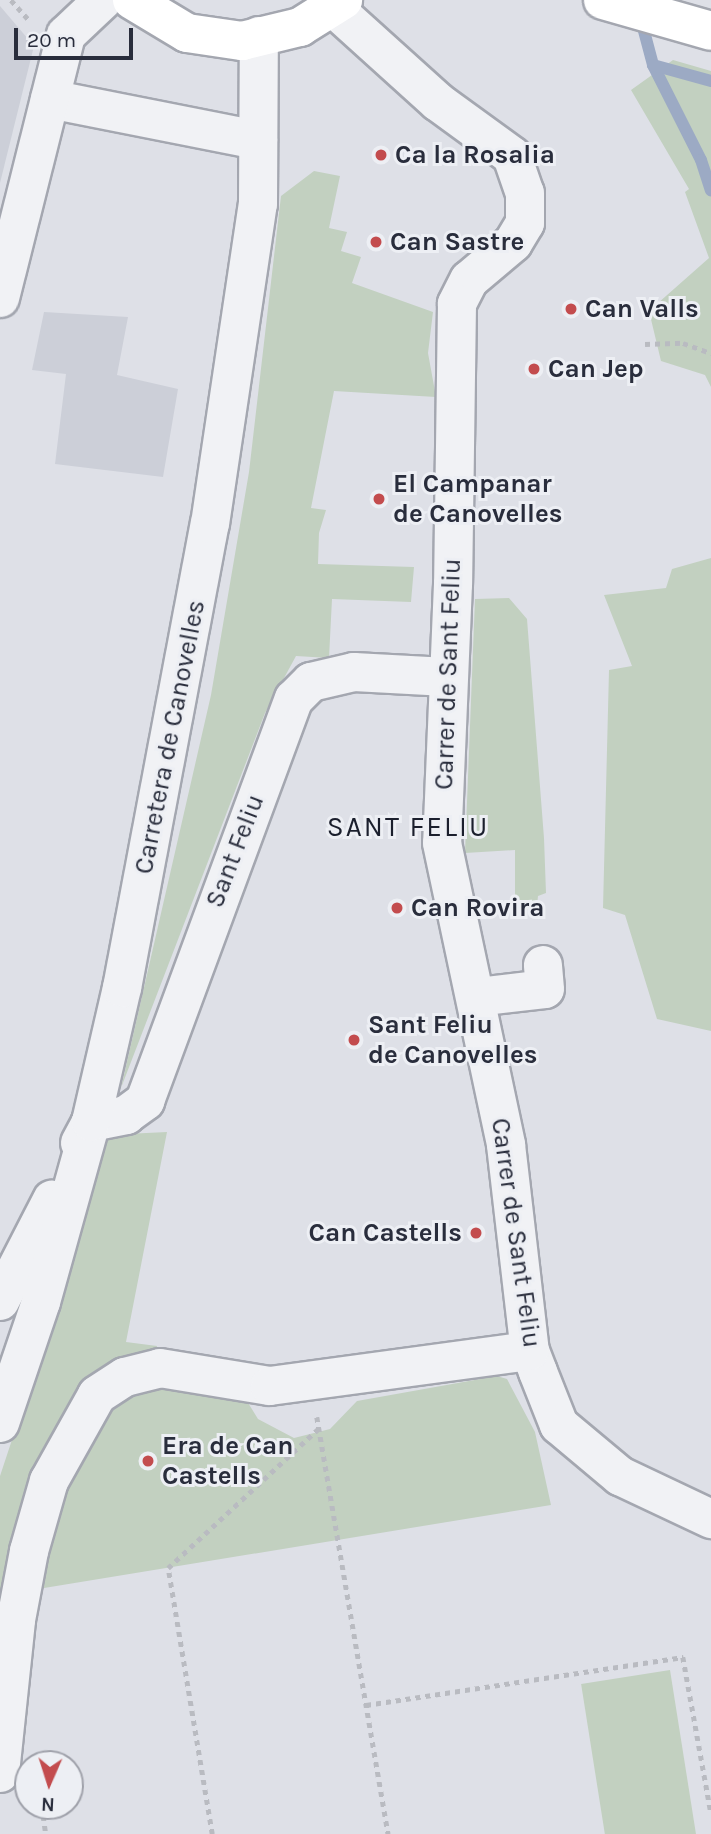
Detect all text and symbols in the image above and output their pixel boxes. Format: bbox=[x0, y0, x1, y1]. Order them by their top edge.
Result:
scale bar bbox=[18, 14, 136, 58]
text: 20 m bbox=[27, 28, 76, 52]
place label: Ca la Rosalia bbox=[395, 139, 555, 171]
marker: Ca la Rosalia bbox=[373, 147, 389, 163]
place label: Can Sastre bbox=[390, 226, 524, 258]
marker: Can Sastre bbox=[368, 234, 384, 250]
place label: Can Valls bbox=[585, 293, 699, 325]
marker: Can Valls bbox=[563, 301, 579, 317]
place label: Can Jep bbox=[548, 353, 644, 385]
marker: Can Jep bbox=[526, 361, 542, 377]
place label: El Campanar de Canovelles bbox=[393, 468, 563, 530]
marker: El Campanar de Canovelles bbox=[371, 491, 387, 507]
street label: Carrer de Sant Feliu bbox=[428, 558, 468, 790]
street label: Carretera de Canovelles bbox=[128, 597, 212, 877]
street label: Sant Feliu bbox=[199, 790, 271, 912]
district label: SANT FELIU bbox=[328, 810, 488, 844]
place label: Can Rovira bbox=[411, 892, 544, 924]
marker: Can Rovira bbox=[389, 900, 405, 916]
place label: Sant Feliu de Canovelles bbox=[368, 1009, 538, 1070]
marker: Sant Feliu de Canovelles bbox=[346, 1032, 362, 1048]
street label: Carrer de Sant Feliu bbox=[484, 1116, 548, 1350]
place label: Can Castells bbox=[309, 1217, 462, 1249]
marker: Can Castells bbox=[468, 1225, 484, 1241]
place label: Era de Can Castells bbox=[162, 1430, 293, 1492]
marker: Era de Can Castells bbox=[140, 1453, 156, 1469]
north arrow bbox=[14, 1750, 84, 1820]
text: N bbox=[41, 1793, 55, 1815]

